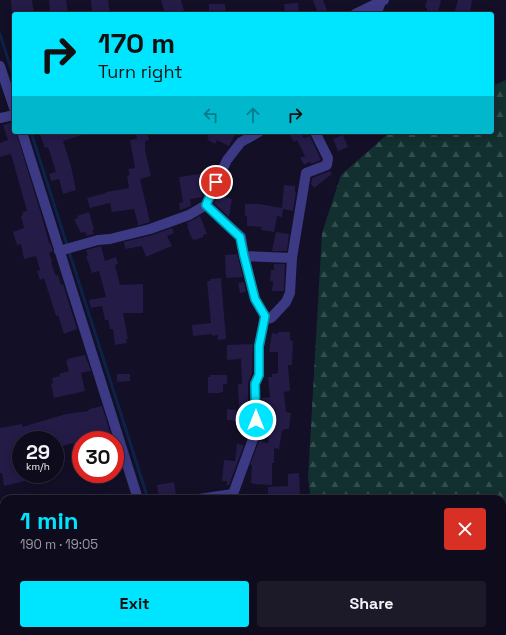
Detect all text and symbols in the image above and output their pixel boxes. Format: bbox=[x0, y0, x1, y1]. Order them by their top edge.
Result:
text: 170 m bbox=[98, 25, 175, 61]
icon: right bbox=[32, 28, 84, 80]
text: Turn right bbox=[98, 60, 182, 83]
icon: left bbox=[200, 104, 222, 126]
icon: ahead bbox=[242, 104, 264, 126]
icon: right bbox=[284, 104, 306, 126]
pin bbox=[199, 165, 233, 199]
icon: arrive bbox=[205, 171, 227, 193]
position arrow bbox=[235, 399, 277, 441]
speed limit sign: 30 bbox=[72, 431, 124, 483]
text: 29 bbox=[26, 439, 50, 465]
text: km/h bbox=[26, 460, 50, 473]
text: 1 min bbox=[20, 505, 79, 536]
button: close bbox=[444, 508, 486, 550]
text: 190 m · 19:05 bbox=[20, 536, 98, 553]
button: Exit bbox=[20, 581, 249, 627]
button: Share bbox=[257, 581, 486, 627]

